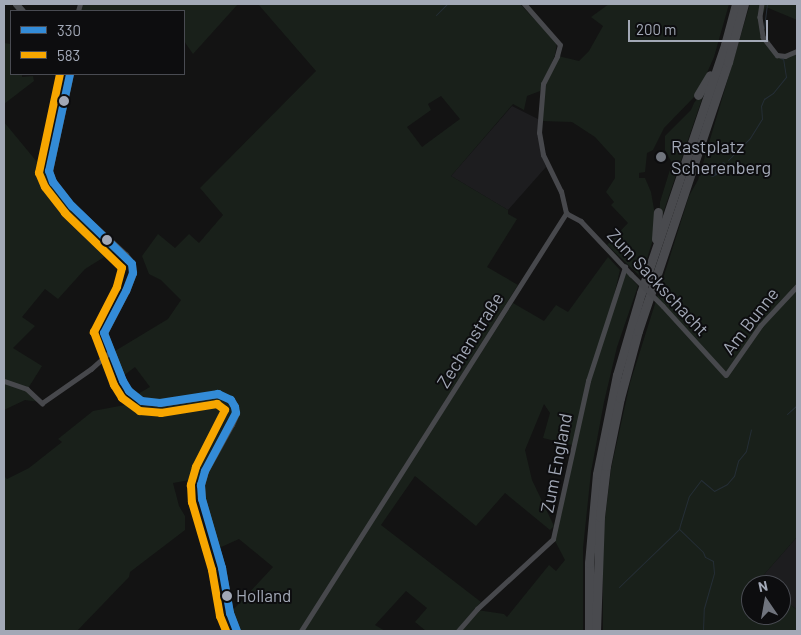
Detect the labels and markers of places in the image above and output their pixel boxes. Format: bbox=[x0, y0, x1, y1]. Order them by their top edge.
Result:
unlabelled marker bbox=[59, 96, 69, 106]
place label: Rastplatz Scherenberg bbox=[671, 136, 771, 178]
marker: Rastplatz Scherenberg bbox=[655, 151, 667, 163]
unlabelled marker bbox=[102, 235, 112, 245]
place label: Holland bbox=[236, 586, 291, 606]
marker: Holland bbox=[222, 591, 232, 601]

